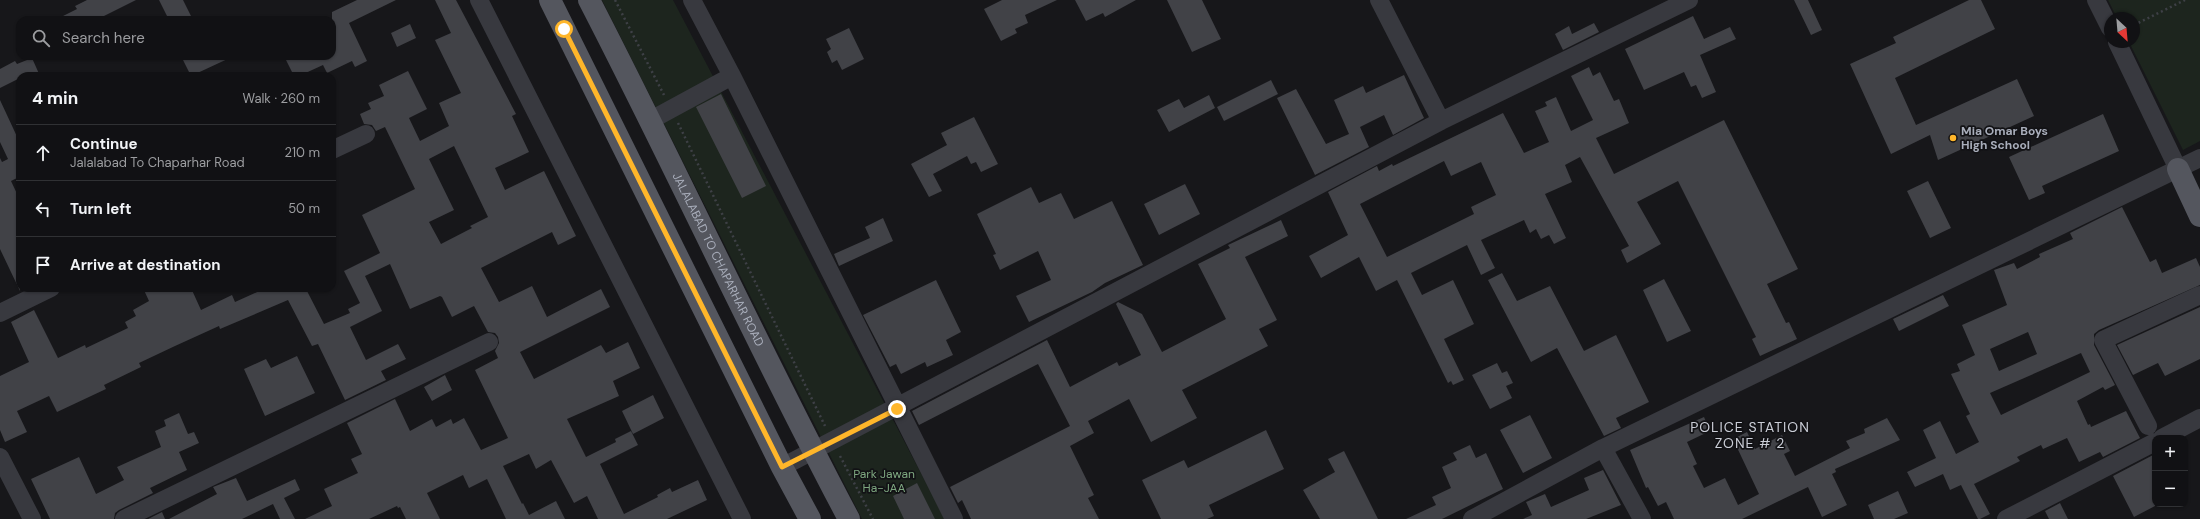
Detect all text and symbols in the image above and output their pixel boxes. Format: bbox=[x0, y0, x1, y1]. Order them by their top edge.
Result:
north arrow bbox=[2104, 12, 2140, 48]
search box bbox=[16, 16, 336, 60]
route start bbox=[555, 20, 573, 38]
icon: search bbox=[30, 27, 52, 49]
text: Search here bbox=[62, 28, 145, 48]
text: 4 min bbox=[32, 87, 78, 109]
text: Walk · 260 m bbox=[242, 90, 320, 107]
place label: Mia Omar Boys High School bbox=[1961, 123, 2048, 153]
marker: Mia Omar Boys High School bbox=[1948, 133, 1958, 143]
text: Continue bbox=[70, 134, 138, 154]
icon: ahead bbox=[32, 142, 54, 164]
text: 210 m bbox=[285, 144, 320, 161]
text: Jalalabad To Chaparhar Road bbox=[70, 154, 245, 171]
street label: JALALABAD TO CHAPARHAR ROAD bbox=[669, 170, 768, 349]
icon: left bbox=[32, 198, 54, 220]
text: Turn left bbox=[70, 199, 131, 219]
text: 50 m bbox=[288, 200, 320, 217]
icon: arrive bbox=[32, 254, 54, 276]
text: Arrive at destination bbox=[70, 255, 221, 275]
route end bbox=[888, 400, 906, 418]
district label: POLICE STATION ZONE # 2 bbox=[1690, 418, 1810, 452]
map controls bbox=[2152, 435, 2188, 507]
button: + bbox=[2152, 435, 2188, 471]
park label: Park Jawan Ha-JAA bbox=[853, 466, 915, 496]
button: − bbox=[2152, 471, 2188, 507]

